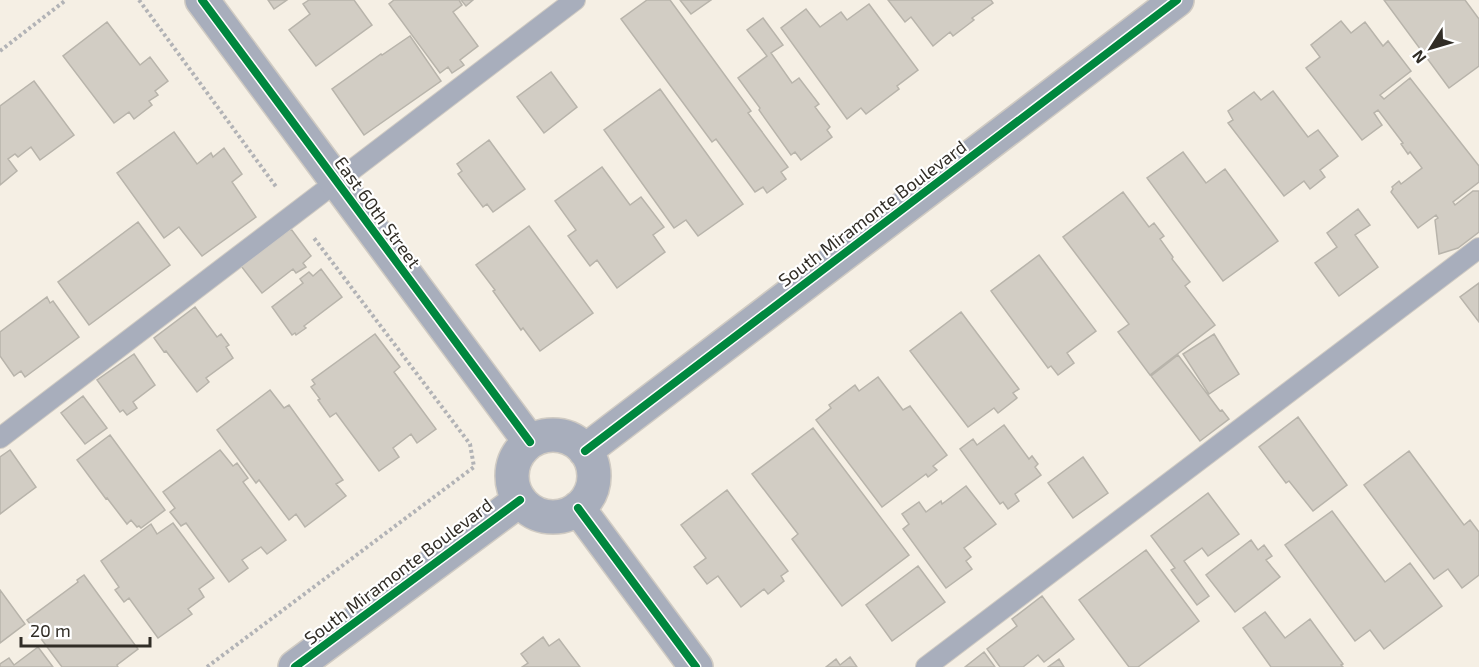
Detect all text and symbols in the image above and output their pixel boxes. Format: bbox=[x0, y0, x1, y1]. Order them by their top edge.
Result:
north arrow bbox=[1401, 18, 1461, 78]
text: N bbox=[1408, 47, 1430, 68]
street label: South Miramonte Boulevard bbox=[774, 135, 970, 291]
street label: East 60th Street bbox=[330, 152, 426, 272]
street label: South Miramonte Boulevard bbox=[300, 493, 496, 649]
scale bar bbox=[21, 610, 150, 648]
text: 20 m bbox=[30, 619, 71, 641]

